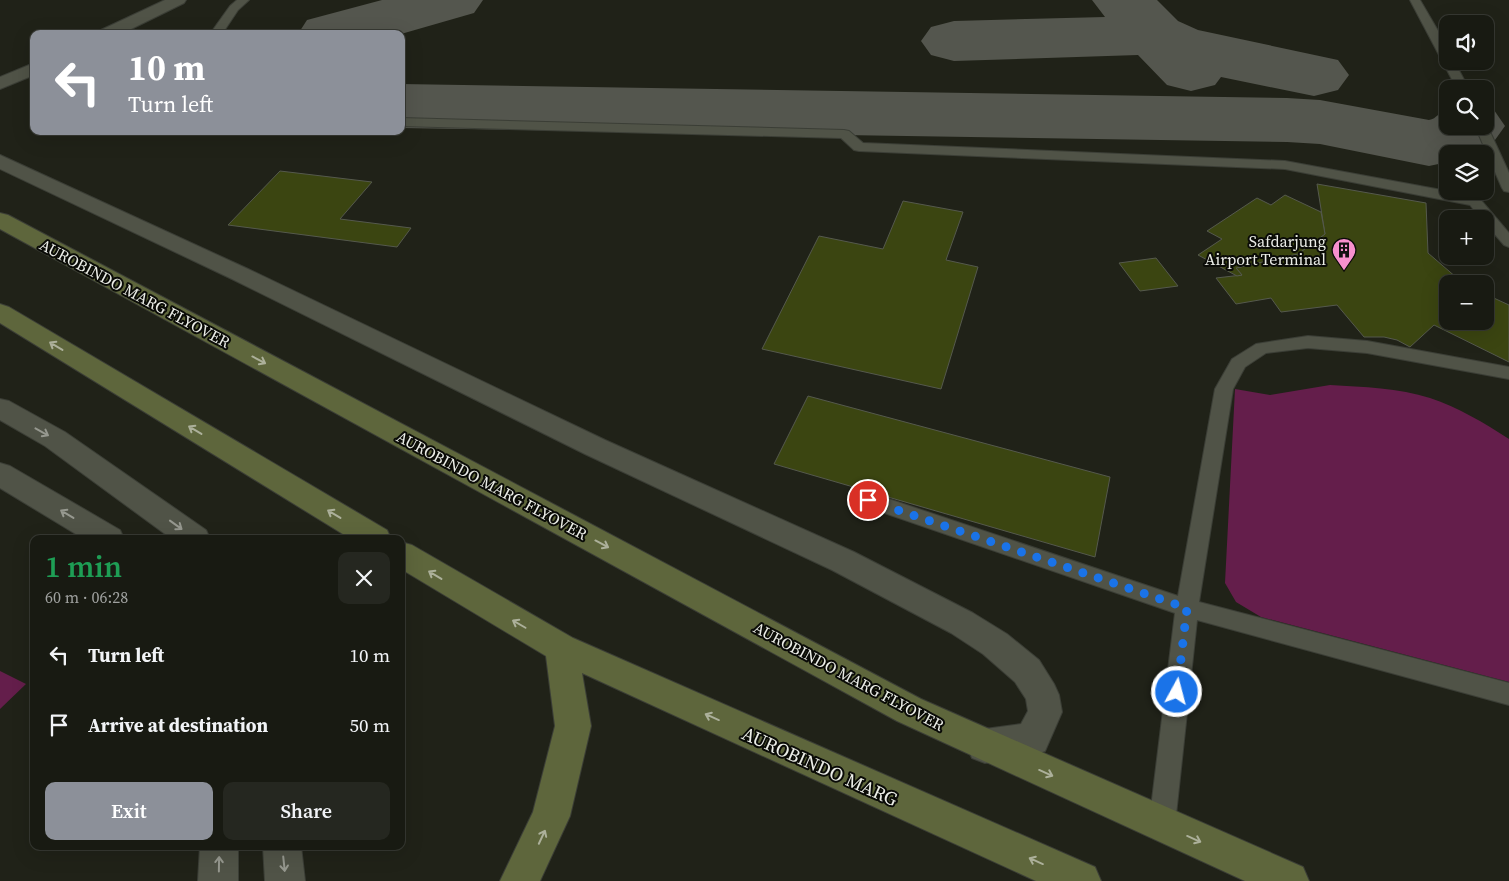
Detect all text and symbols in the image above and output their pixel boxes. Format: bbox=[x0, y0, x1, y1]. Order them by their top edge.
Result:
map controls bbox=[1439, 15, 1494, 330]
button: sound bbox=[1439, 15, 1494, 70]
text: 10 m bbox=[128, 44, 205, 92]
icon: left bbox=[45, 50, 110, 115]
button: search bbox=[1439, 80, 1494, 135]
text: Turn left bbox=[128, 89, 213, 119]
button: layers bbox=[1439, 145, 1494, 200]
button: + bbox=[1439, 210, 1494, 265]
place label: Safdarjung Airport Terminal bbox=[1205, 230, 1326, 270]
street label: AUROBINDO MARG FLYOVER bbox=[36, 233, 235, 353]
building icon: Safdarjung Airport Terminal bbox=[1331, 237, 1357, 271]
button: − bbox=[1439, 275, 1494, 330]
one-way arrow bbox=[49, 340, 63, 350]
one-way arrow bbox=[251, 355, 265, 365]
one-way arrow bbox=[189, 424, 203, 434]
street label: AUROBINDO MARG FLYOVER bbox=[393, 425, 592, 545]
one-way arrow bbox=[35, 427, 49, 437]
pin bbox=[847, 479, 889, 521]
icon: arrive bbox=[854, 486, 882, 514]
one-way arrow bbox=[61, 508, 75, 518]
one-way arrow bbox=[328, 508, 342, 518]
one-way arrow bbox=[168, 520, 182, 530]
one-way arrow bbox=[594, 540, 609, 550]
text: 1 min bbox=[45, 546, 122, 587]
button: close bbox=[338, 552, 390, 604]
one-way arrow bbox=[429, 569, 443, 579]
text: 60 m · 06:28 bbox=[45, 586, 128, 608]
street label: AUROBINDO MARG FLYOVER bbox=[750, 616, 949, 736]
one-way arrow bbox=[512, 618, 526, 628]
icon: left bbox=[45, 641, 73, 669]
text: Turn left bbox=[88, 642, 164, 668]
text: 10 m bbox=[349, 642, 390, 668]
position arrow bbox=[1150, 665, 1202, 717]
icon: arrive bbox=[45, 711, 73, 739]
one-way arrow bbox=[705, 711, 720, 721]
text: Arrive at destination bbox=[88, 712, 268, 738]
text: 50 m bbox=[349, 712, 390, 738]
street label: AUROBINDO MARG bbox=[738, 720, 902, 812]
one-way arrow bbox=[1038, 768, 1053, 778]
button: Exit bbox=[45, 782, 213, 840]
button: Share bbox=[223, 782, 390, 840]
one-way arrow bbox=[537, 830, 547, 845]
one-way arrow bbox=[1186, 834, 1201, 844]
one-way arrow bbox=[279, 855, 288, 871]
one-way arrow bbox=[214, 856, 223, 872]
one-way arrow bbox=[1029, 856, 1044, 866]

